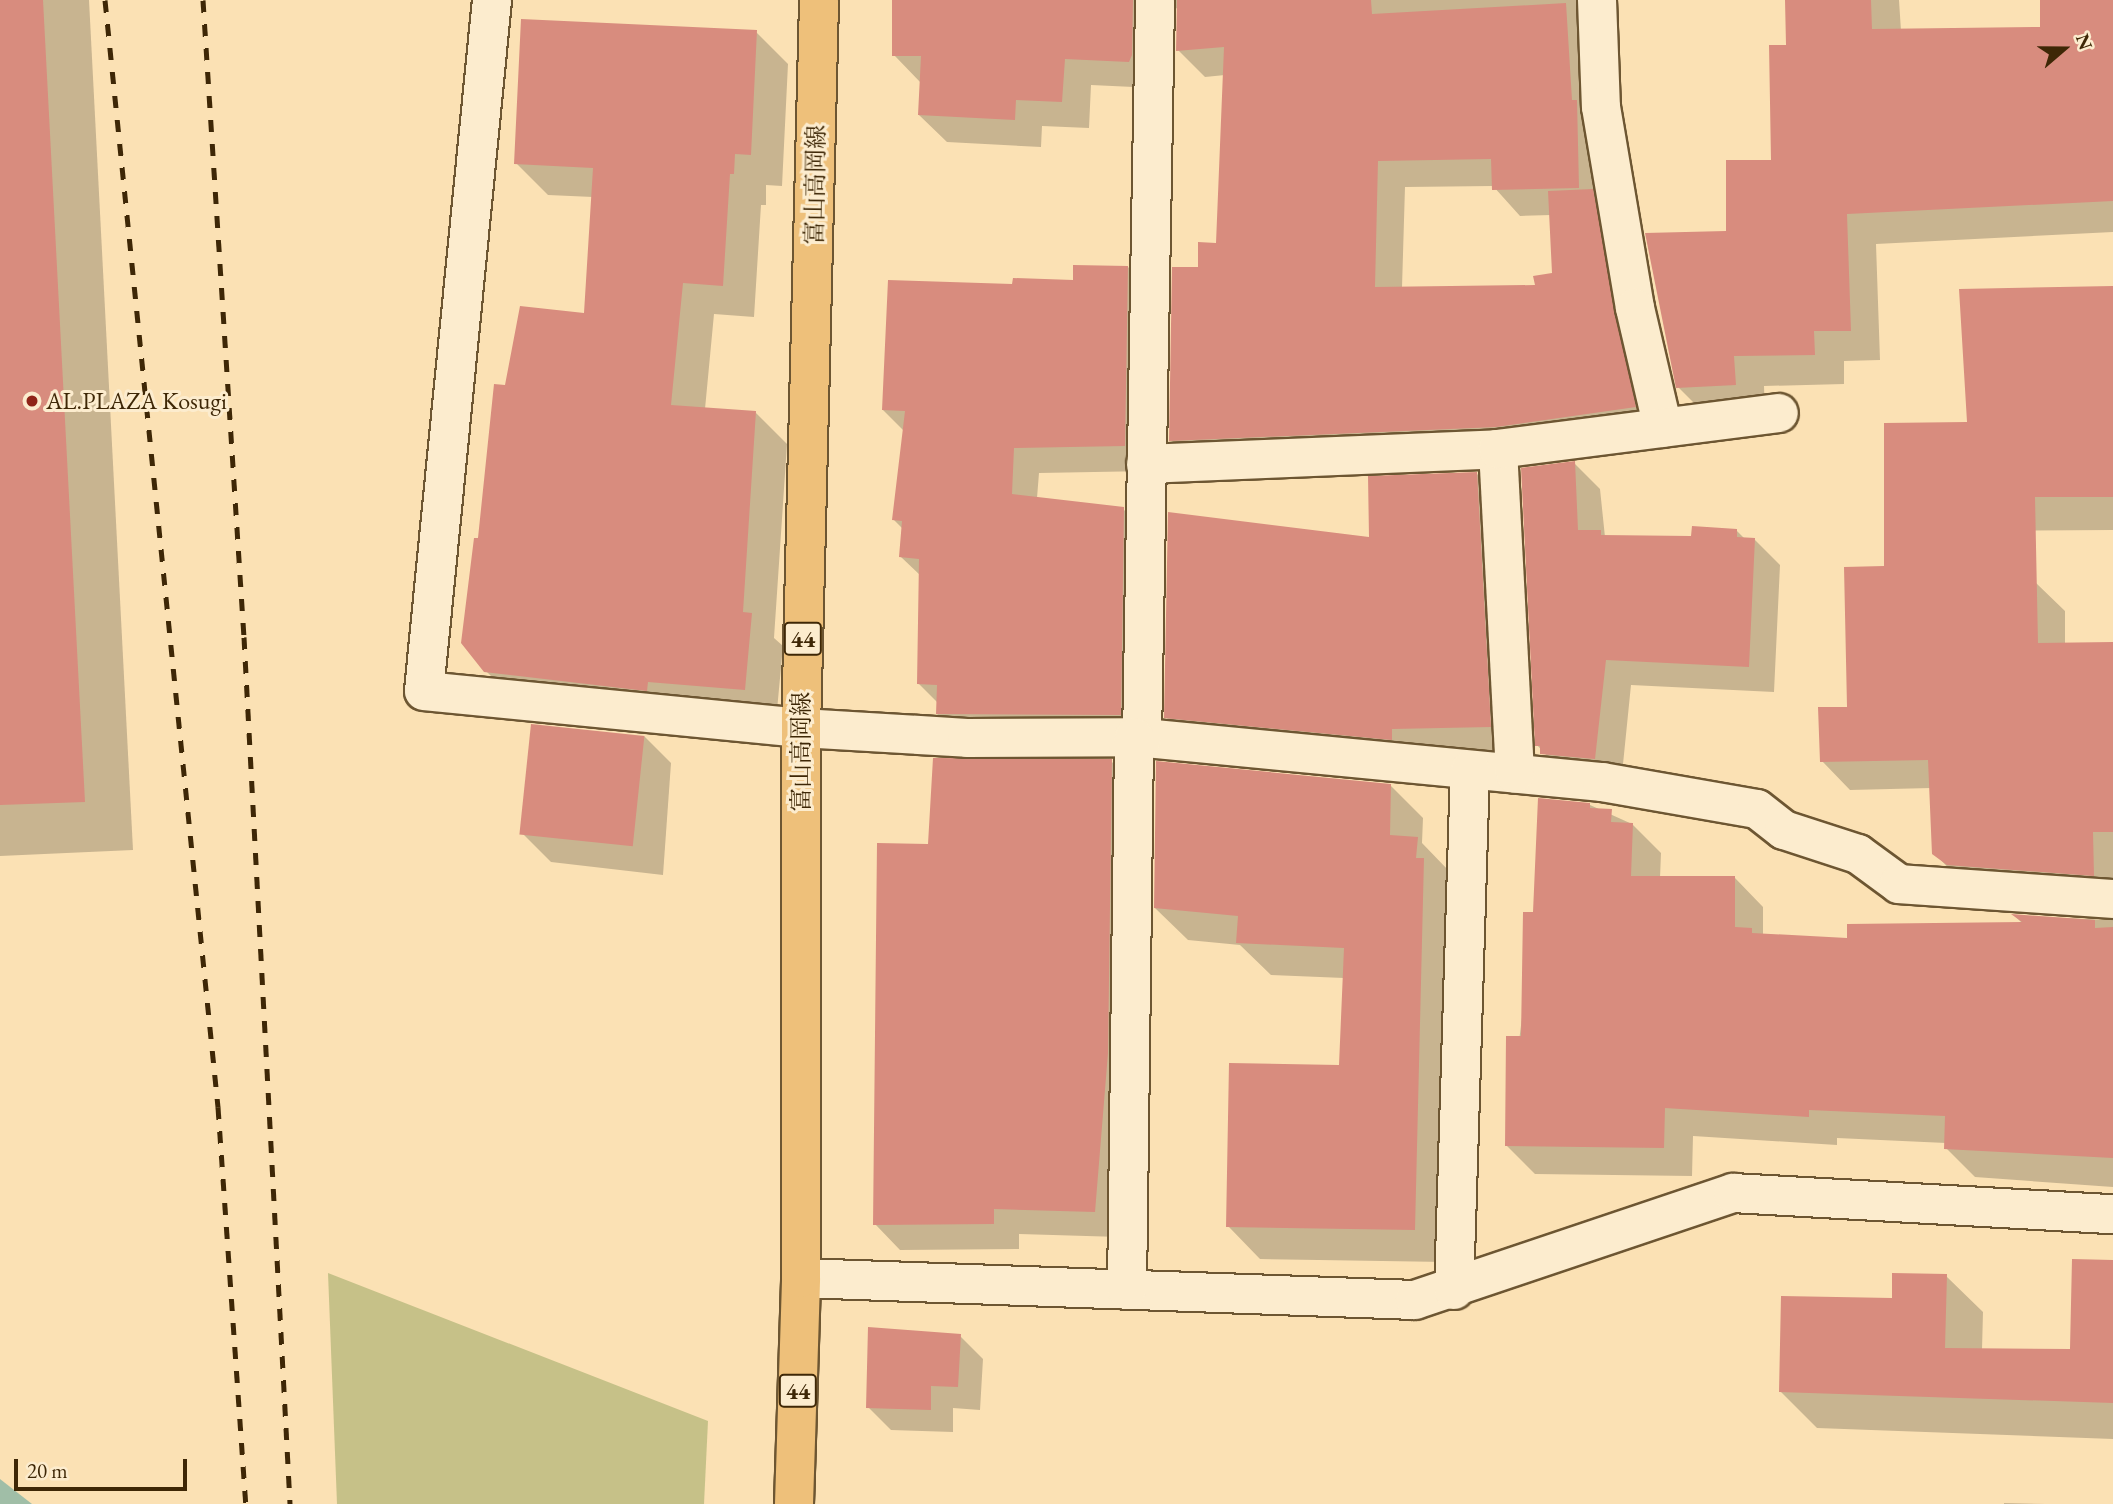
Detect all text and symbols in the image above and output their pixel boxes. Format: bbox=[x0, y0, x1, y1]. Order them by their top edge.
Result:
north arrow bbox=[2029, 14, 2099, 84]
text: N bbox=[2070, 30, 2099, 53]
street label: 富山高岡線 bbox=[800, 125, 830, 245]
place label: AL.PLAZA Kosugi bbox=[46, 387, 227, 415]
marker: AL.PLAZA Kosugi bbox=[24, 393, 40, 409]
road number: 44 bbox=[784, 620, 822, 659]
street label: 富山高岡線 bbox=[787, 692, 815, 812]
road number: 44 bbox=[779, 1372, 817, 1410]
scale bar bbox=[18, 1444, 191, 1488]
text: 20 m bbox=[27, 1457, 68, 1484]

